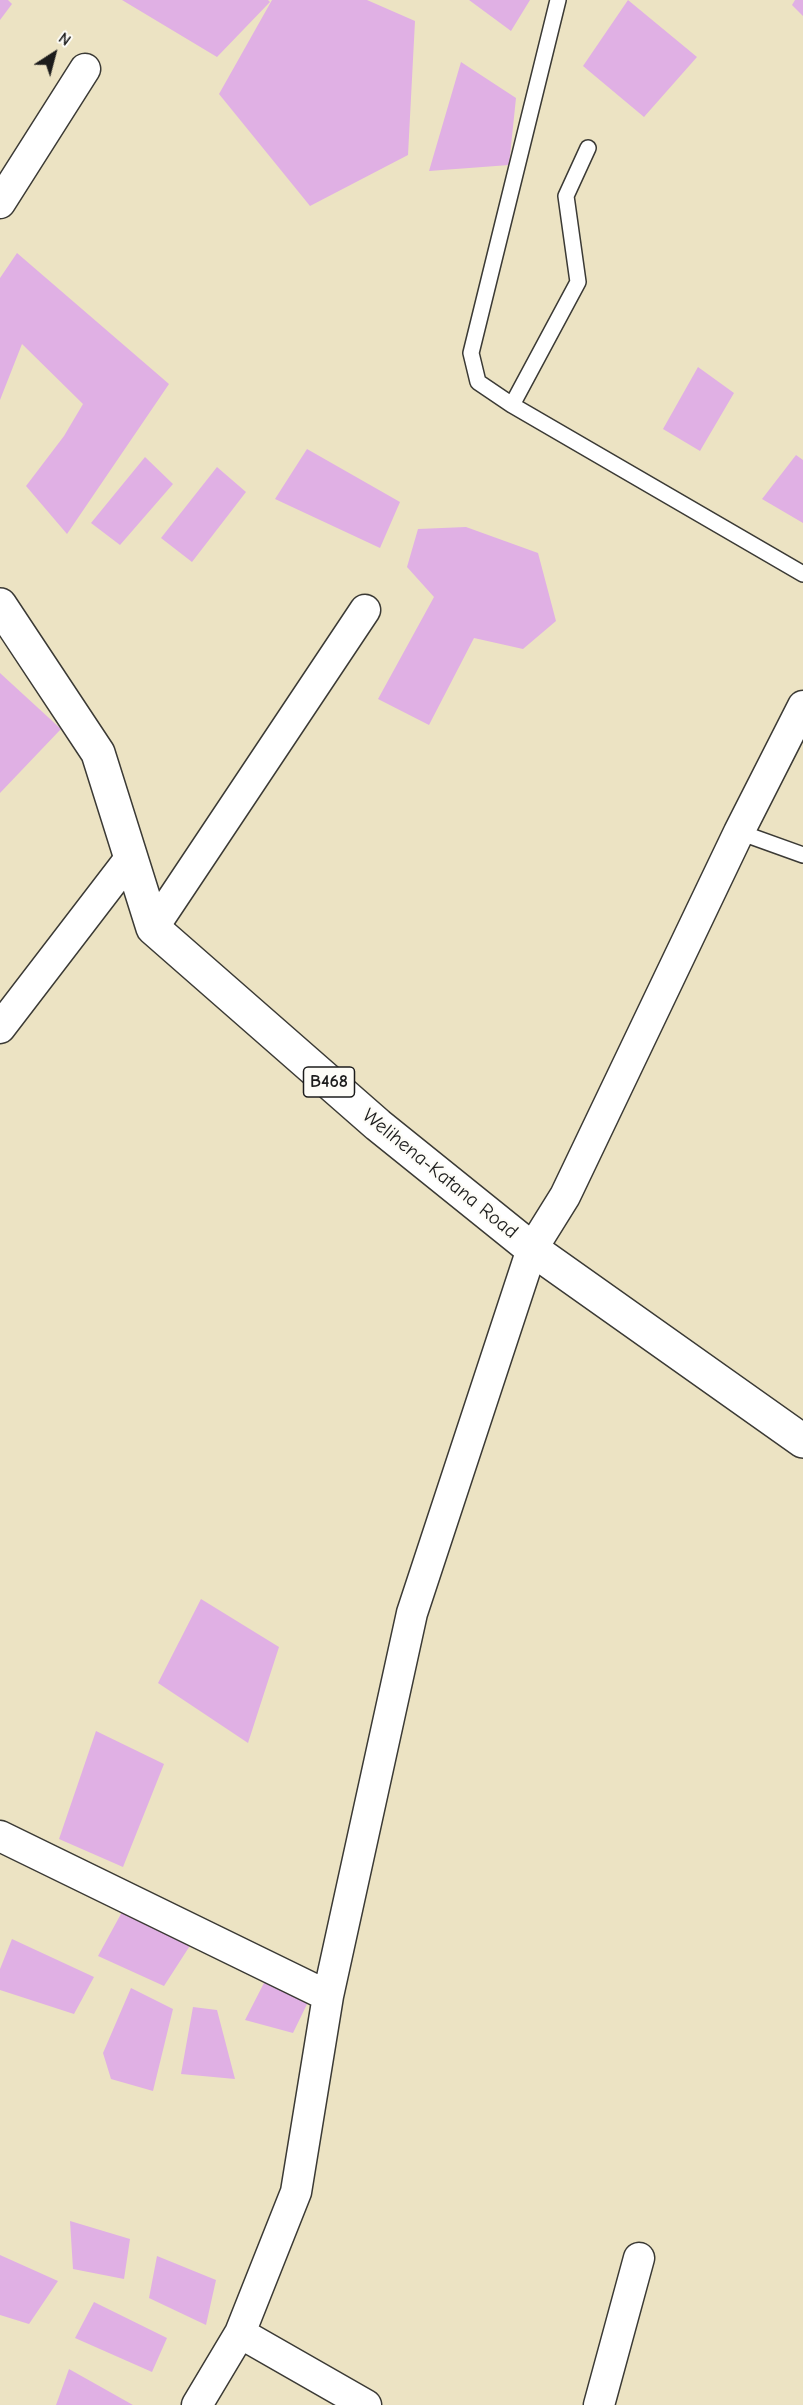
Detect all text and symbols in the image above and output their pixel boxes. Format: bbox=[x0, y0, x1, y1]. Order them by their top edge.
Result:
north arrow bbox=[24, 24, 84, 84]
text: N bbox=[55, 29, 74, 50]
road number: B468 bbox=[304, 1067, 354, 1097]
street label: Welihena-Katana Road bbox=[357, 1104, 523, 1244]

